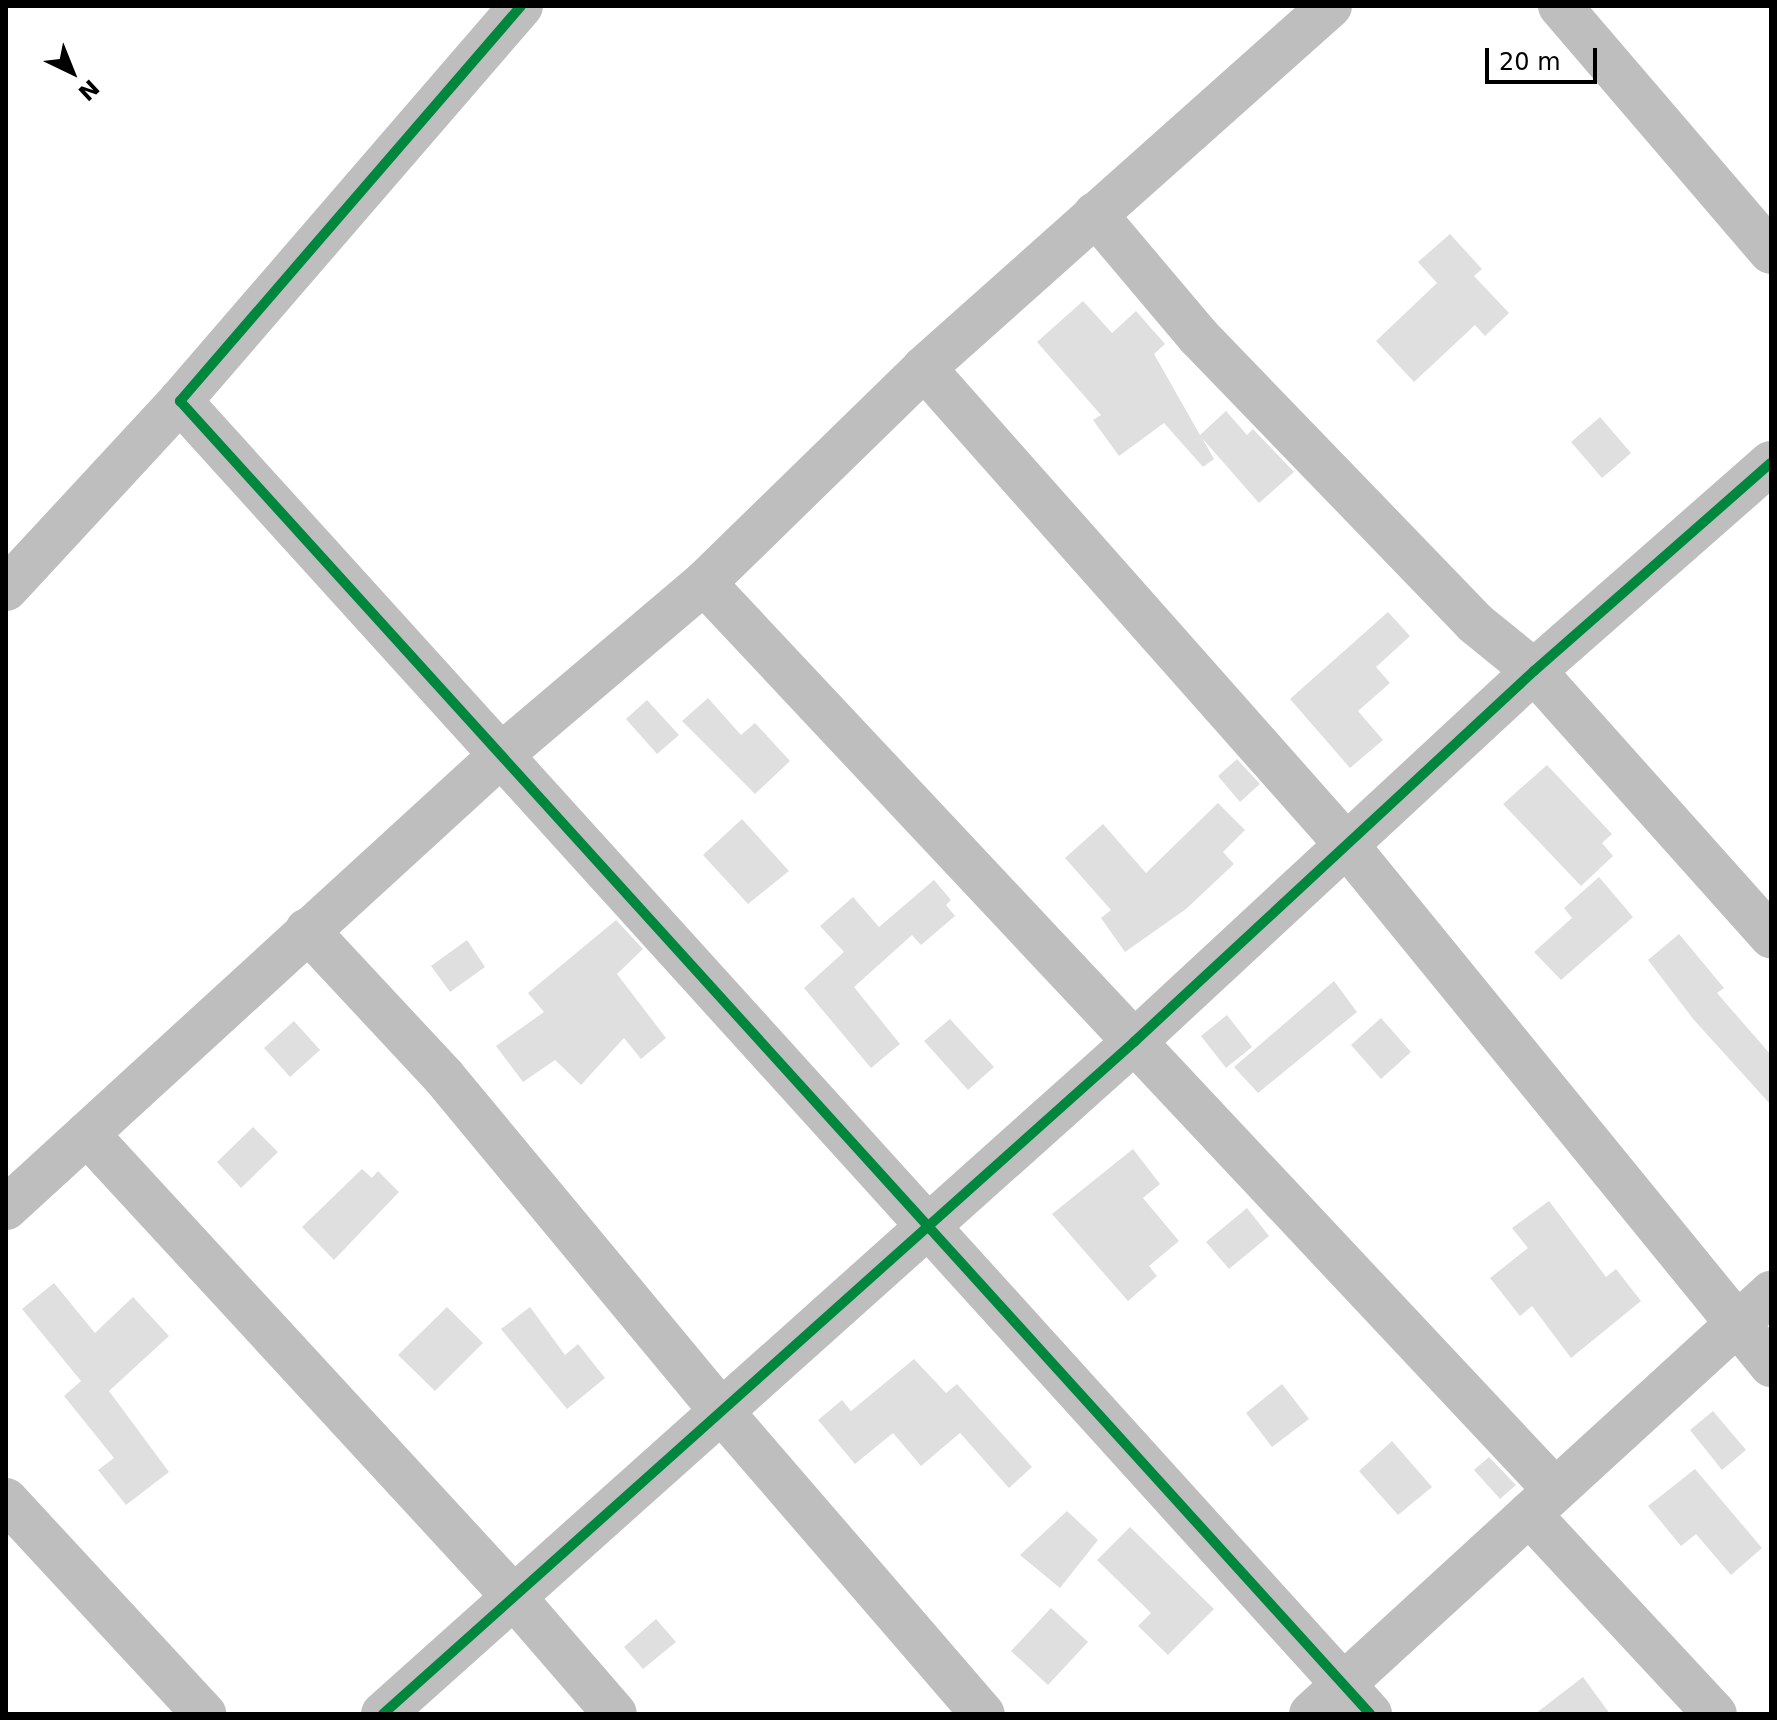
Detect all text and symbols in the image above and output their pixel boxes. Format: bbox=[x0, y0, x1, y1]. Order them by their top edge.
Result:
north arrow bbox=[32, 32, 112, 112]
scale bar bbox=[1489, 32, 1601, 82]
text: 20 m bbox=[1499, 48, 1561, 76]
text: N bbox=[73, 74, 104, 105]

